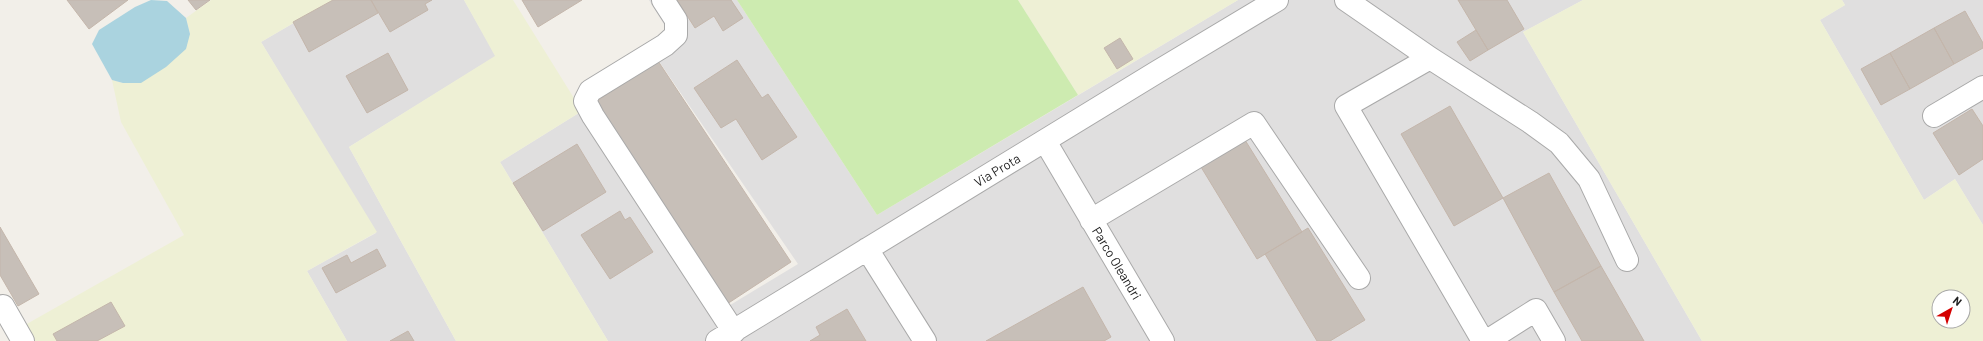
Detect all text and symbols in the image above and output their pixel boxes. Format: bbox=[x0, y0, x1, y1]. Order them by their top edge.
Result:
street label: Via Prota bbox=[971, 150, 1023, 190]
street label: Parco Oleandri bbox=[1089, 224, 1145, 302]
north arrow bbox=[1931, 289, 1971, 329]
text: N bbox=[1951, 293, 1965, 308]

